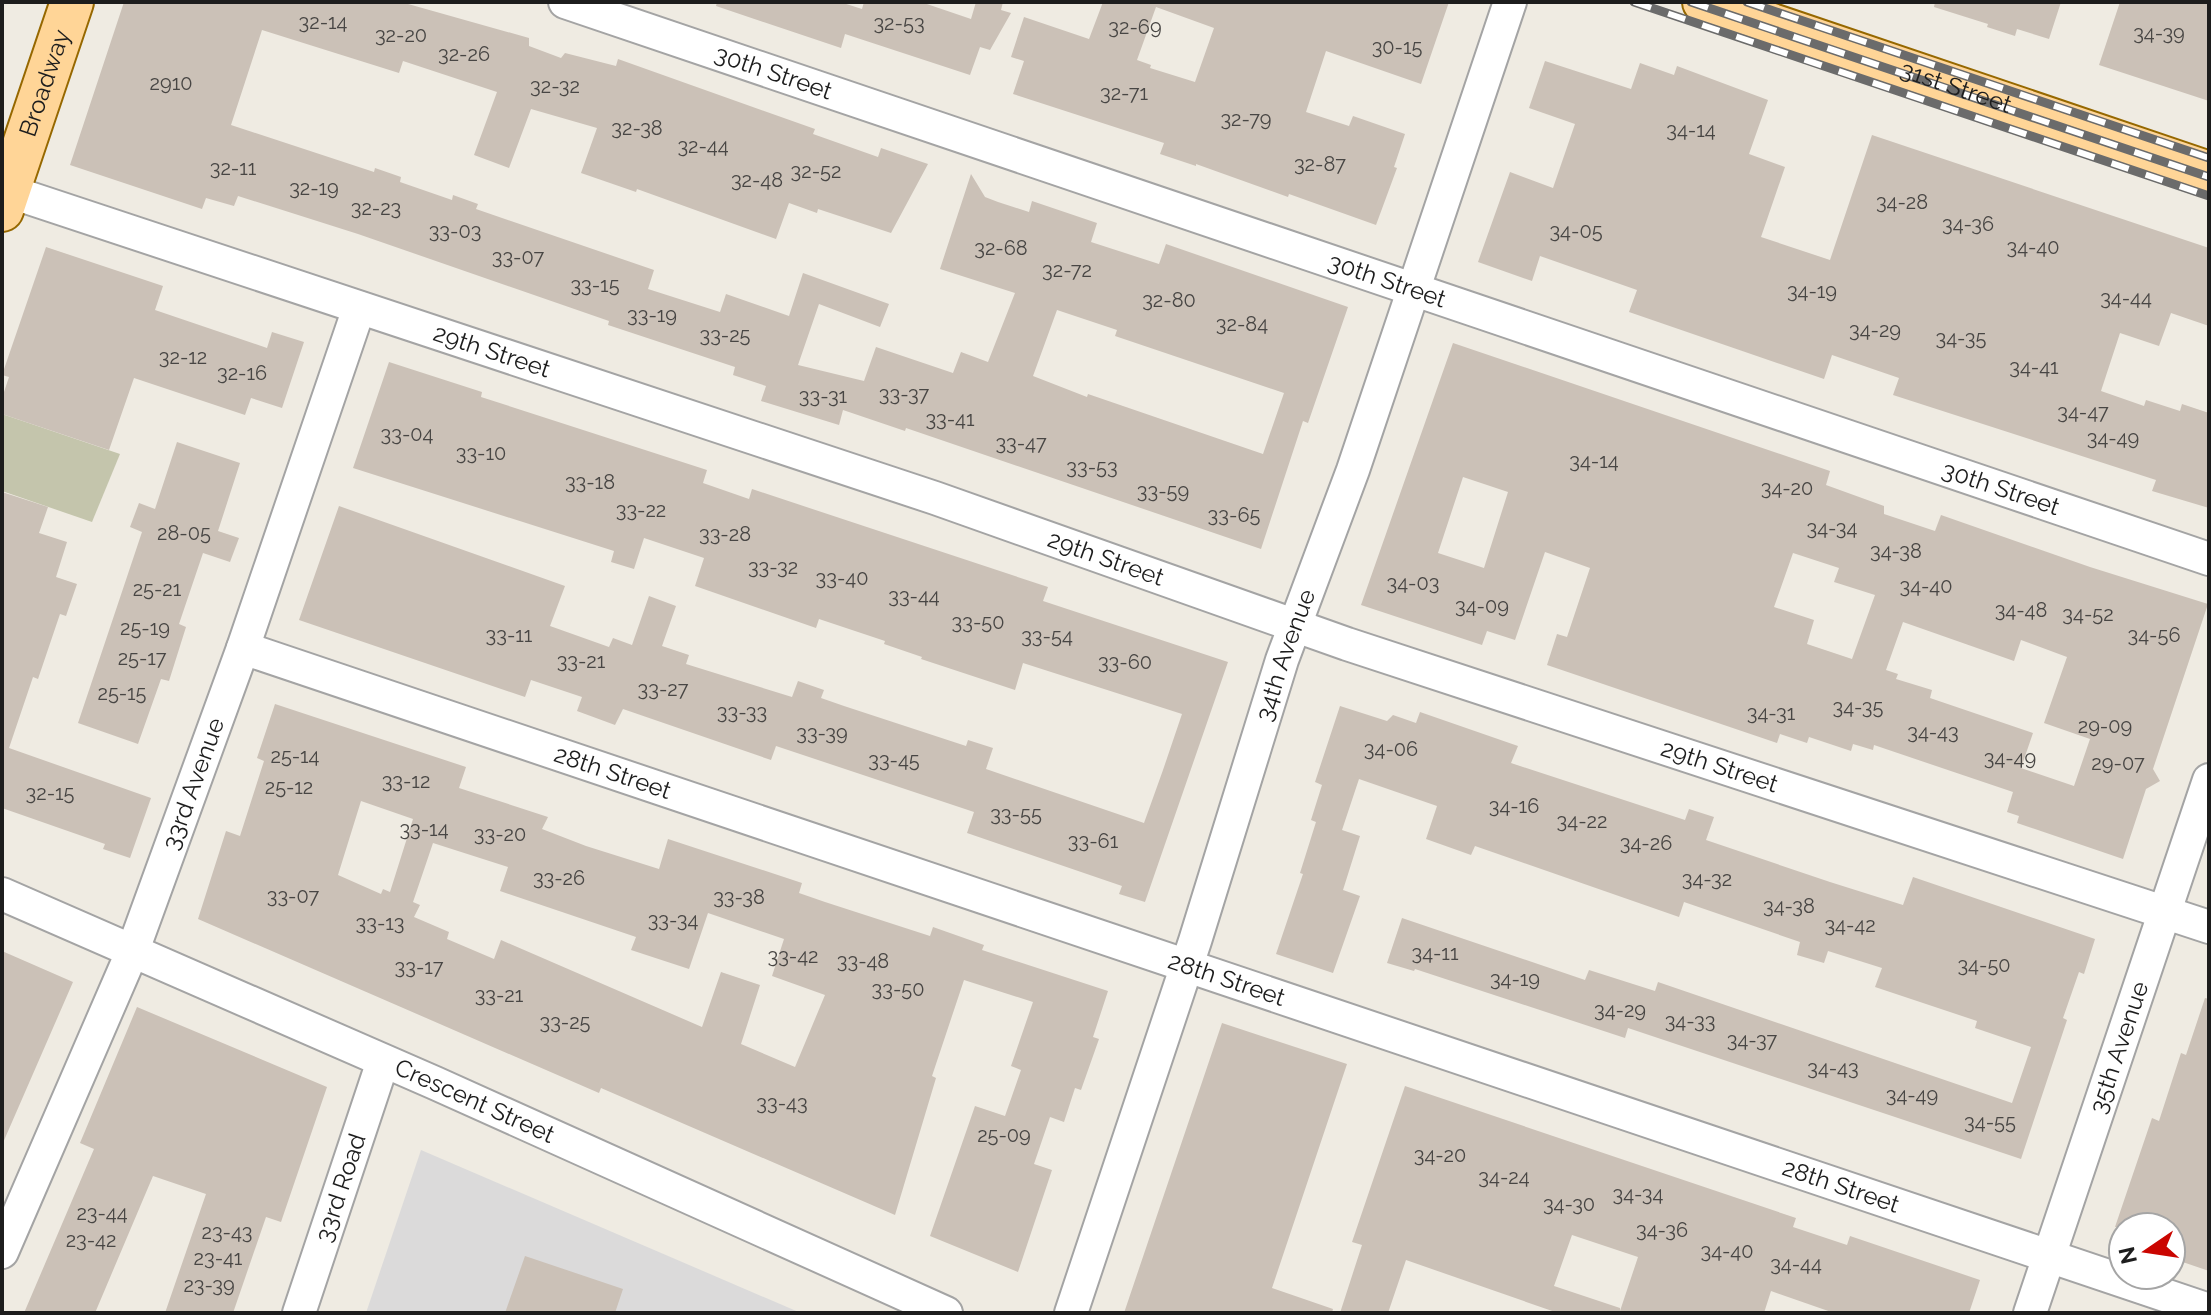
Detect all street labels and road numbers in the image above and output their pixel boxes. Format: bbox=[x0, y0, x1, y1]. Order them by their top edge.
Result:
street label: Broadway bbox=[13, 25, 76, 140]
street label: 30th Street bbox=[711, 39, 836, 105]
street label: 31st Street bbox=[1897, 55, 2015, 119]
street label: 30th Street bbox=[1325, 247, 1450, 313]
street label: 29th Street bbox=[430, 318, 554, 384]
street label: 30th Street bbox=[1938, 455, 2064, 521]
street label: 29th Street bbox=[1044, 524, 1168, 592]
street label: 34th Avenue bbox=[1249, 585, 1321, 724]
street label: 33rd Avenue bbox=[156, 714, 230, 854]
street label: 29th Street bbox=[1657, 733, 1782, 799]
street label: 28th Street bbox=[551, 739, 675, 805]
street label: 28th Street bbox=[1165, 946, 1289, 1012]
street label: 35th Avenue bbox=[2083, 978, 2154, 1117]
street label: Crescent Street bbox=[391, 1052, 559, 1149]
street label: 33rd Road bbox=[309, 1130, 372, 1246]
street label: 28th Street bbox=[1779, 1152, 1903, 1219]

